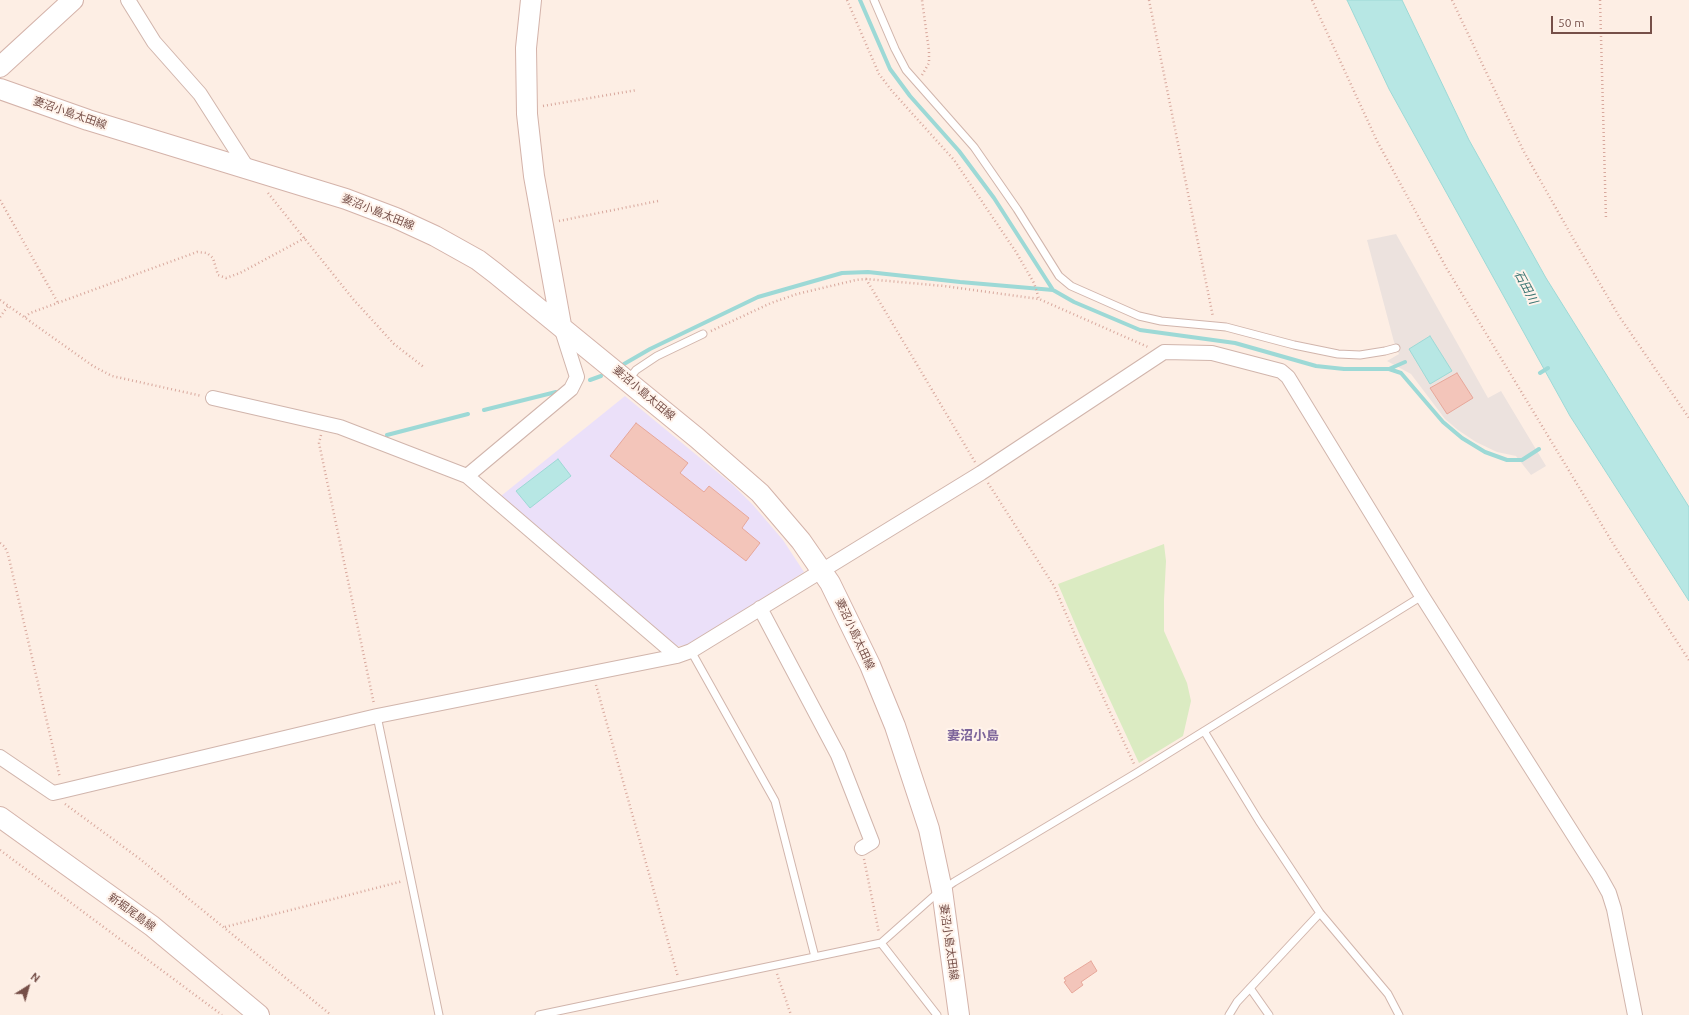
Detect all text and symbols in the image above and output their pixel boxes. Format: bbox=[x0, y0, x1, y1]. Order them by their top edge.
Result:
scale bar bbox=[1553, 8, 1654, 34]
text: 50 m bbox=[1558, 16, 1585, 29]
street label: 妻沼小島太田線 bbox=[31, 94, 109, 132]
street label: 妻沼小島太田線 bbox=[340, 191, 416, 233]
water label: 石田川 bbox=[1511, 268, 1541, 306]
street label: 妻沼小島太田線 bbox=[610, 363, 678, 423]
street label: 妻沼小島太田線 bbox=[833, 596, 877, 672]
district label: 妻沼小島 bbox=[947, 728, 999, 744]
street label: 新堀尾島線 bbox=[106, 890, 158, 934]
street label: 妻沼小島太田線 bbox=[937, 903, 961, 981]
north arrow bbox=[8, 967, 48, 1007]
text: N bbox=[28, 970, 42, 985]

